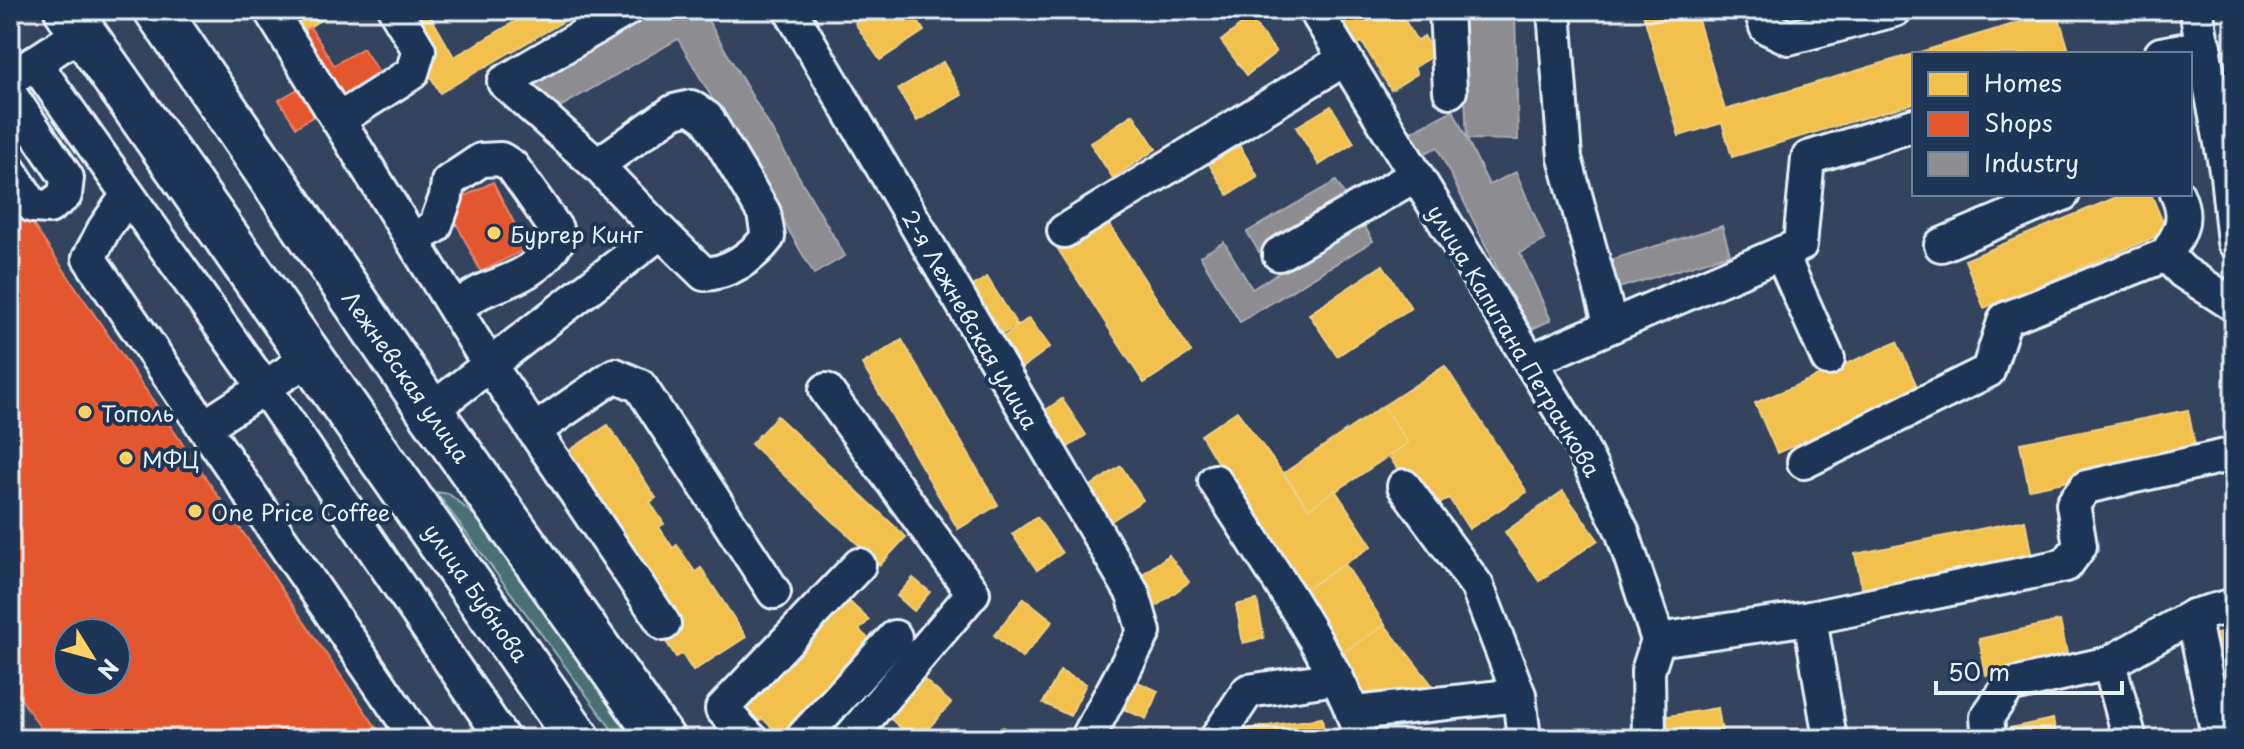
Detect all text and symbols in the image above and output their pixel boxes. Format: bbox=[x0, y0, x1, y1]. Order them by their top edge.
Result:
legend bbox=[1912, 52, 2192, 196]
text: Homes bbox=[1984, 64, 2062, 100]
text: Shops bbox=[1984, 104, 2053, 140]
text: Industry bbox=[1984, 144, 2079, 180]
street label: улица Капитана Петрачкова bbox=[1420, 198, 1610, 483]
street label: 2-я Лежневская улица bbox=[895, 203, 1048, 435]
place label: Бургер Кинг bbox=[510, 217, 644, 250]
marker: Бургер Кинг bbox=[485, 224, 503, 242]
street label: Лежневская улица bbox=[335, 283, 479, 469]
place label: Тополь bbox=[101, 396, 174, 429]
marker: Тополь bbox=[76, 403, 94, 421]
place label: МФЦ bbox=[142, 442, 199, 475]
marker: МФЦ bbox=[117, 449, 135, 467]
place label: One Price Coffee bbox=[211, 495, 390, 528]
marker: One Price Coffee bbox=[186, 502, 204, 520]
street label: улица Бубнова bbox=[417, 516, 537, 668]
north arrow bbox=[52, 617, 132, 697]
scale bar bbox=[1936, 645, 2122, 695]
text: N bbox=[91, 653, 128, 687]
text: 50 m bbox=[1948, 653, 2010, 689]

